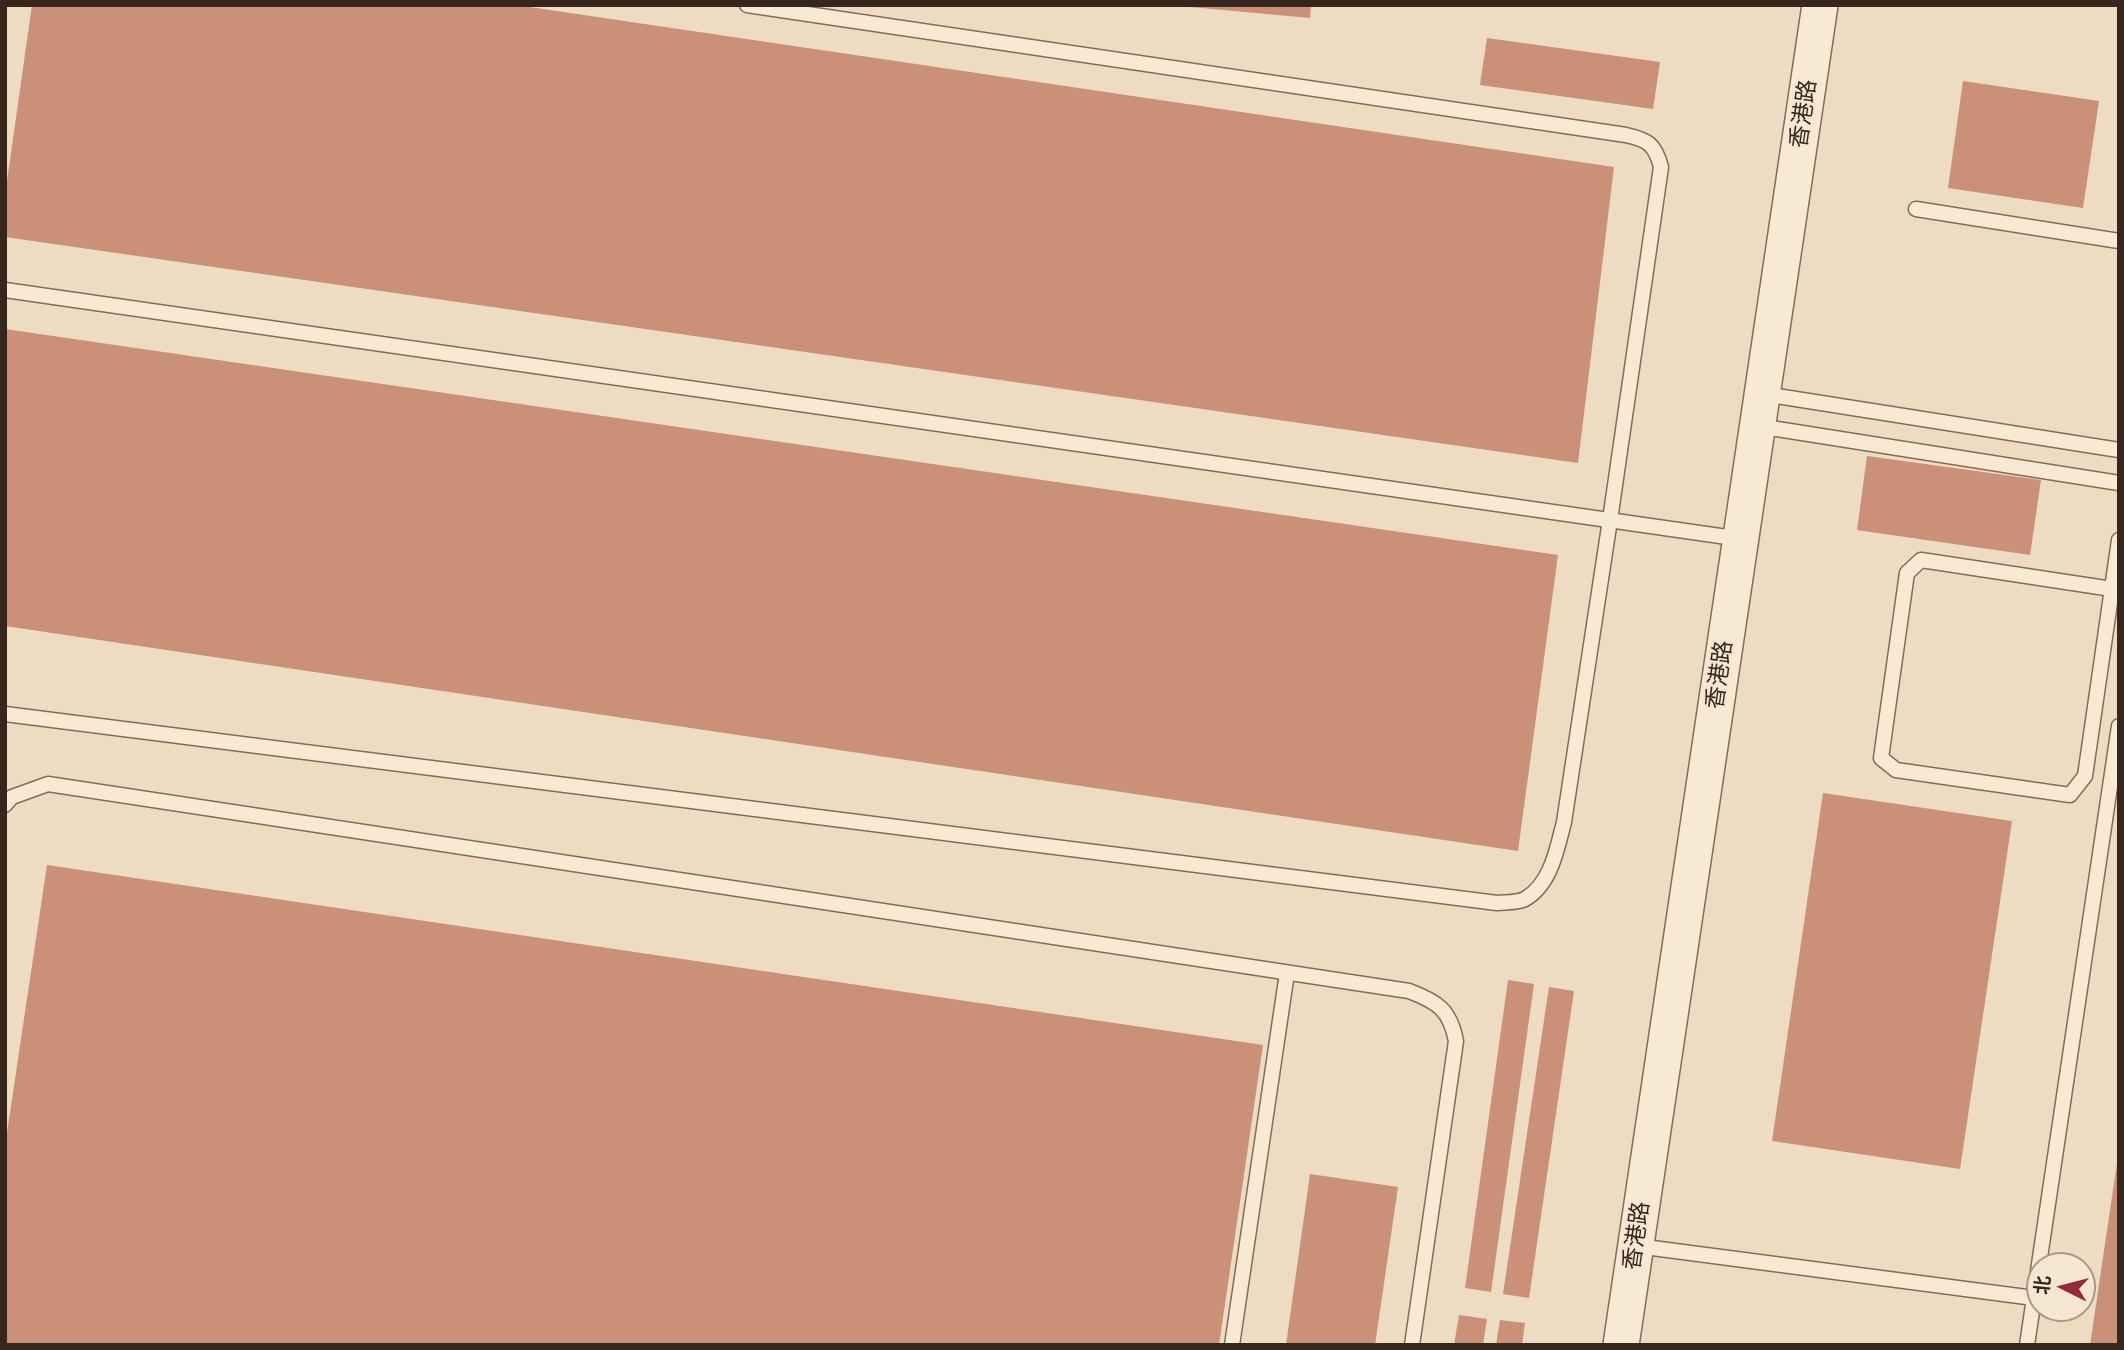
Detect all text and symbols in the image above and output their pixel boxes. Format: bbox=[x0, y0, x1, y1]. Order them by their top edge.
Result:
street label: 香港路 bbox=[1786, 78, 1822, 150]
street label: 香港路 bbox=[1702, 639, 1738, 711]
street label: 香港路 bbox=[1619, 1200, 1655, 1272]
north arrow bbox=[2026, 1252, 2096, 1322]
text: 北 bbox=[2029, 1274, 2055, 1296]

